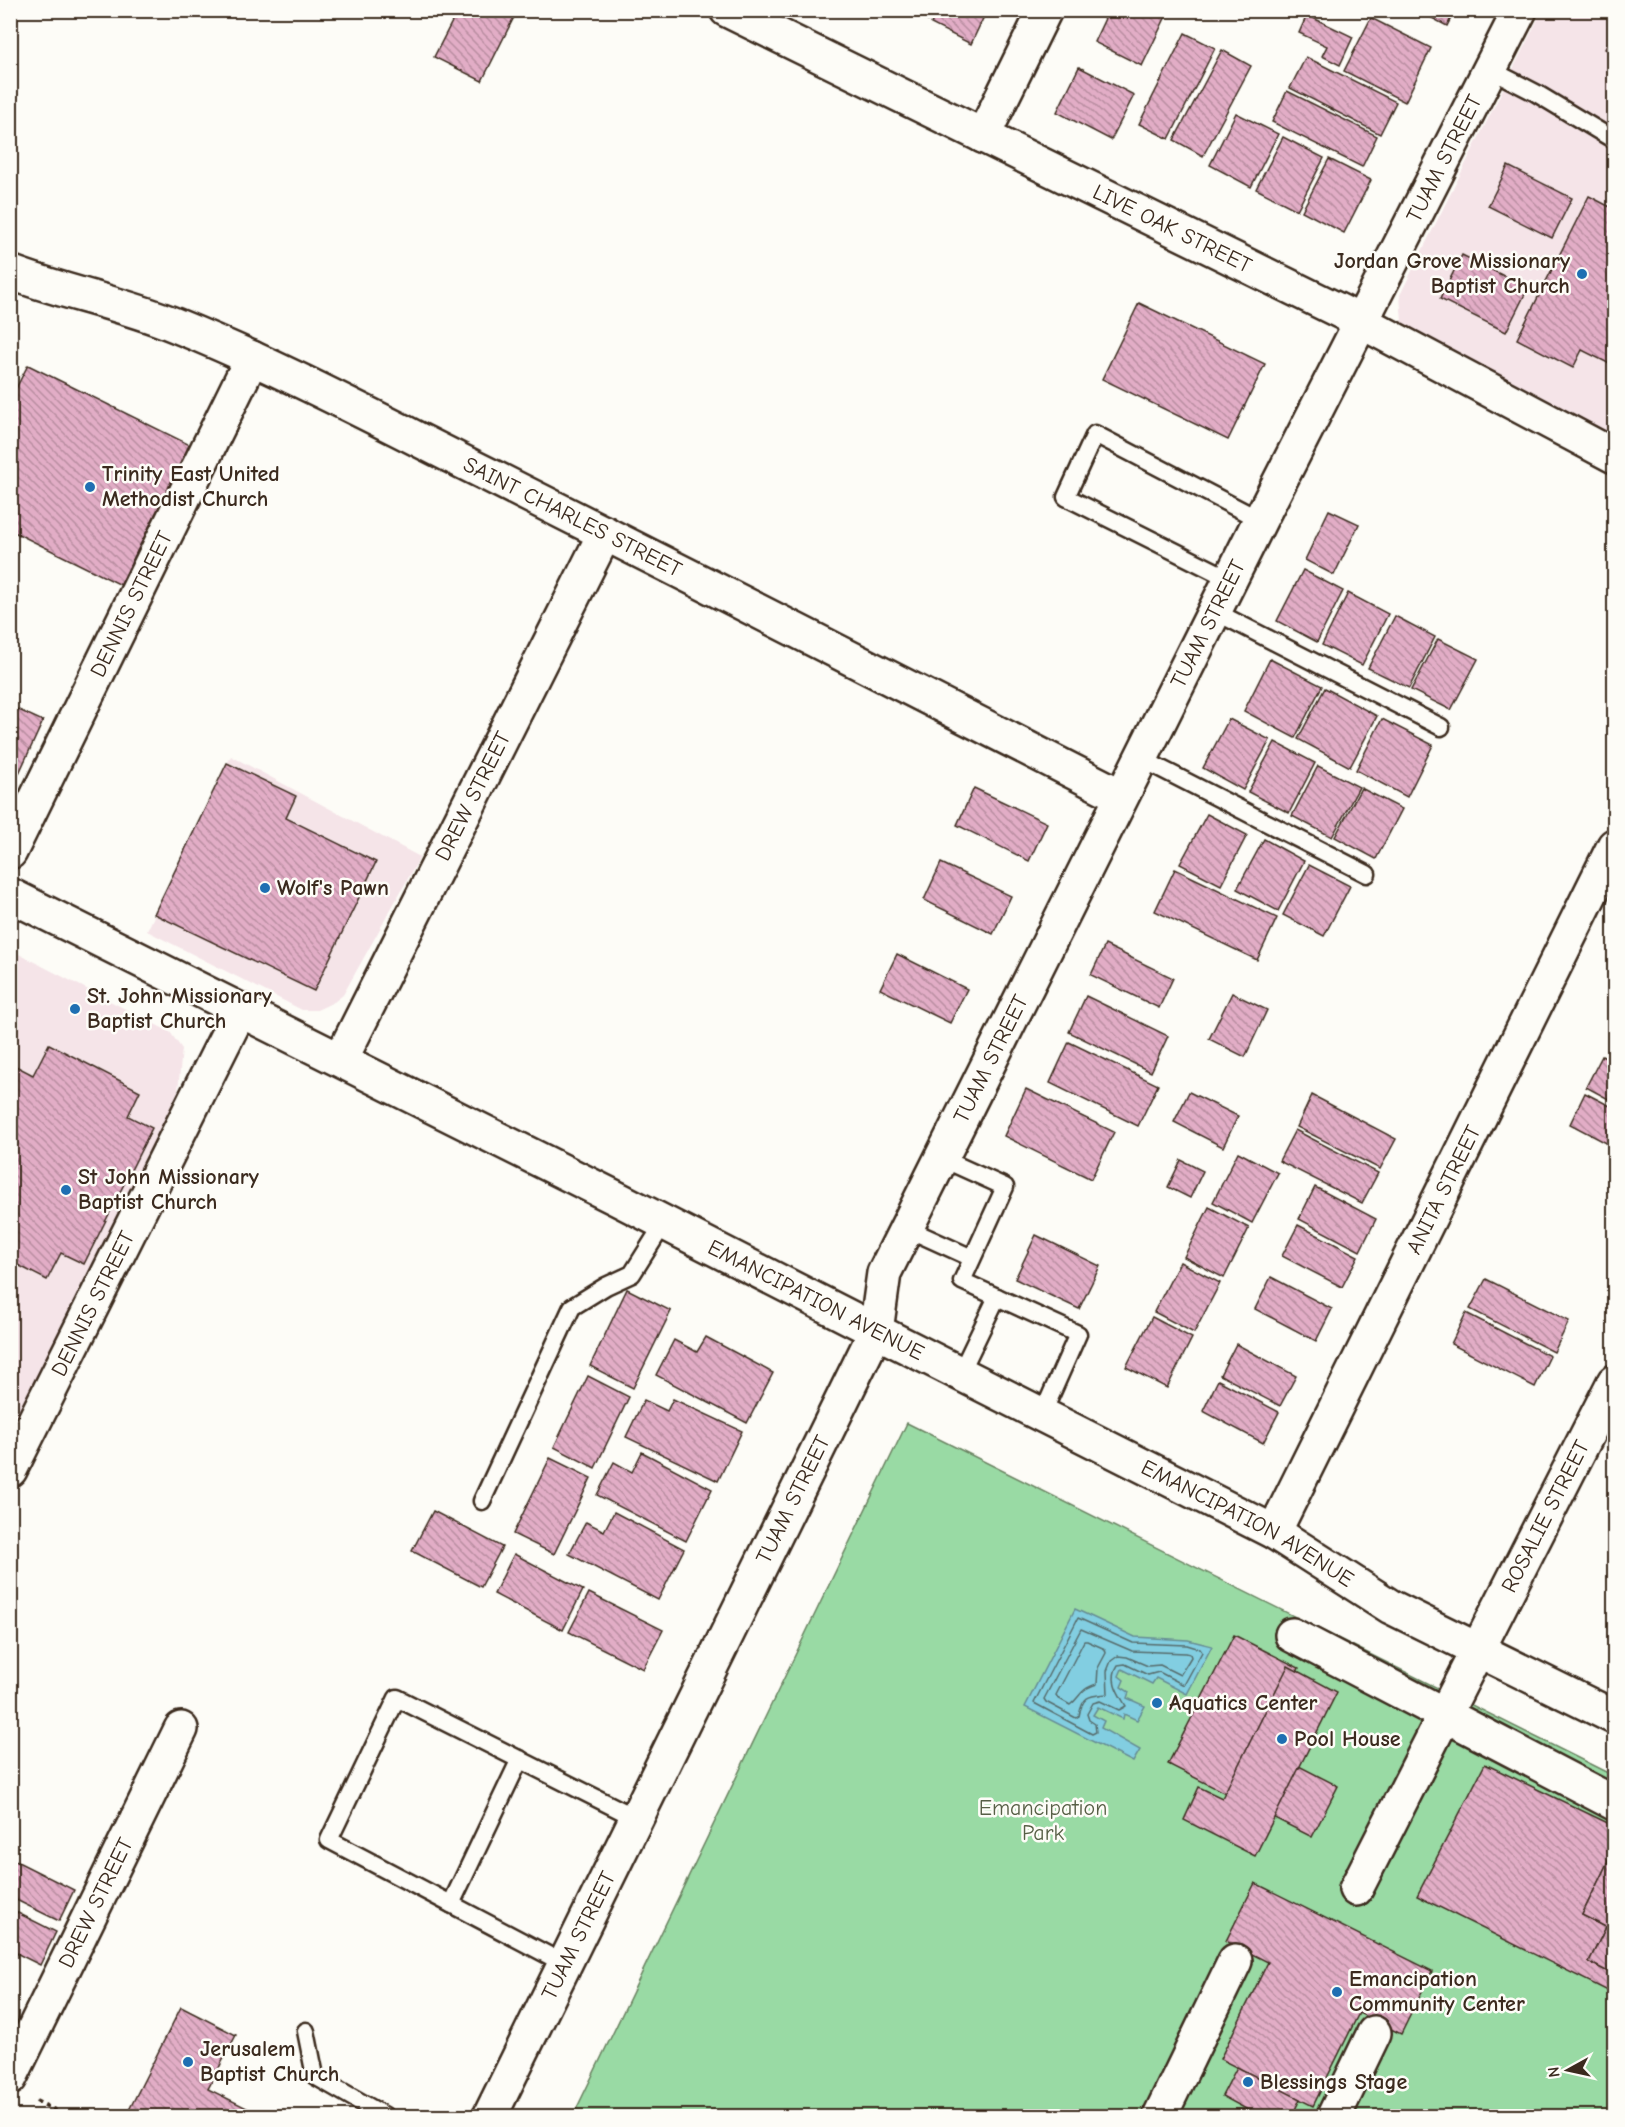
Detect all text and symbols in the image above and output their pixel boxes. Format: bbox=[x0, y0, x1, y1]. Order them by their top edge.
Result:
street label: TUAM STREET bbox=[1401, 90, 1488, 227]
street label: LIVE OAK STREET bbox=[1089, 179, 1256, 279]
place label: Jordan Grove Missionary Baptist Church bbox=[1334, 248, 1571, 299]
marker: Jordan Grove Missionary Baptist Church bbox=[1575, 267, 1589, 281]
street label: SAINT CHARLES STREET bbox=[459, 451, 686, 583]
place label: Trinity East United Methodist Church bbox=[102, 461, 280, 512]
marker: Trinity East United Methodist Church bbox=[83, 480, 97, 494]
street label: DENNIS STREET bbox=[85, 527, 178, 681]
street label: TUAM STREET bbox=[1165, 555, 1251, 692]
street label: DREW STREET bbox=[430, 727, 516, 865]
place label: Wolf's Pawn bbox=[277, 875, 389, 901]
marker: Wolf's Pawn bbox=[258, 881, 272, 895]
place label: St. John Missionary Baptist Church bbox=[87, 983, 273, 1034]
street label: TUAM STREET bbox=[948, 990, 1034, 1127]
marker: St. John Missionary Baptist Church bbox=[68, 1002, 82, 1016]
street label: ANITA STREET bbox=[1401, 1121, 1487, 1258]
place label: St John Missionary Baptist Church bbox=[78, 1164, 260, 1215]
marker: St John Missionary Baptist Church bbox=[59, 1183, 73, 1197]
street label: DENNIS STREET bbox=[46, 1226, 141, 1381]
street label: EMANCIPATION AVENUE bbox=[703, 1234, 928, 1366]
street label: TUAM STREET bbox=[751, 1431, 836, 1568]
street label: ROSALIE STREET bbox=[1496, 1436, 1595, 1597]
street label: EMANCIPATION AVENUE bbox=[1137, 1454, 1359, 1593]
place label: Aquatics Center bbox=[1169, 1690, 1318, 1716]
marker: Aquatics Center bbox=[1150, 1696, 1164, 1710]
place label: Pool House bbox=[1294, 1726, 1401, 1752]
marker: Pool House bbox=[1275, 1732, 1289, 1746]
park label: Emancipation Park bbox=[979, 1795, 1107, 1846]
street label: DREW STREET bbox=[53, 1833, 139, 1972]
street label: TUAM STREET bbox=[536, 1867, 621, 2004]
place label: Emancipation Community Center bbox=[1349, 1966, 1525, 2017]
marker: Emancipation Community Center bbox=[1330, 1985, 1344, 1999]
place label: Jerusalem Baptist Church bbox=[200, 2036, 339, 2087]
north arrow bbox=[1538, 2040, 1598, 2100]
marker: Jerusalem Baptist Church bbox=[181, 2055, 195, 2069]
text: N bbox=[1544, 2066, 1564, 2078]
place label: Blessings Stage bbox=[1260, 2069, 1408, 2095]
marker: Blessings Stage bbox=[1241, 2075, 1255, 2089]

